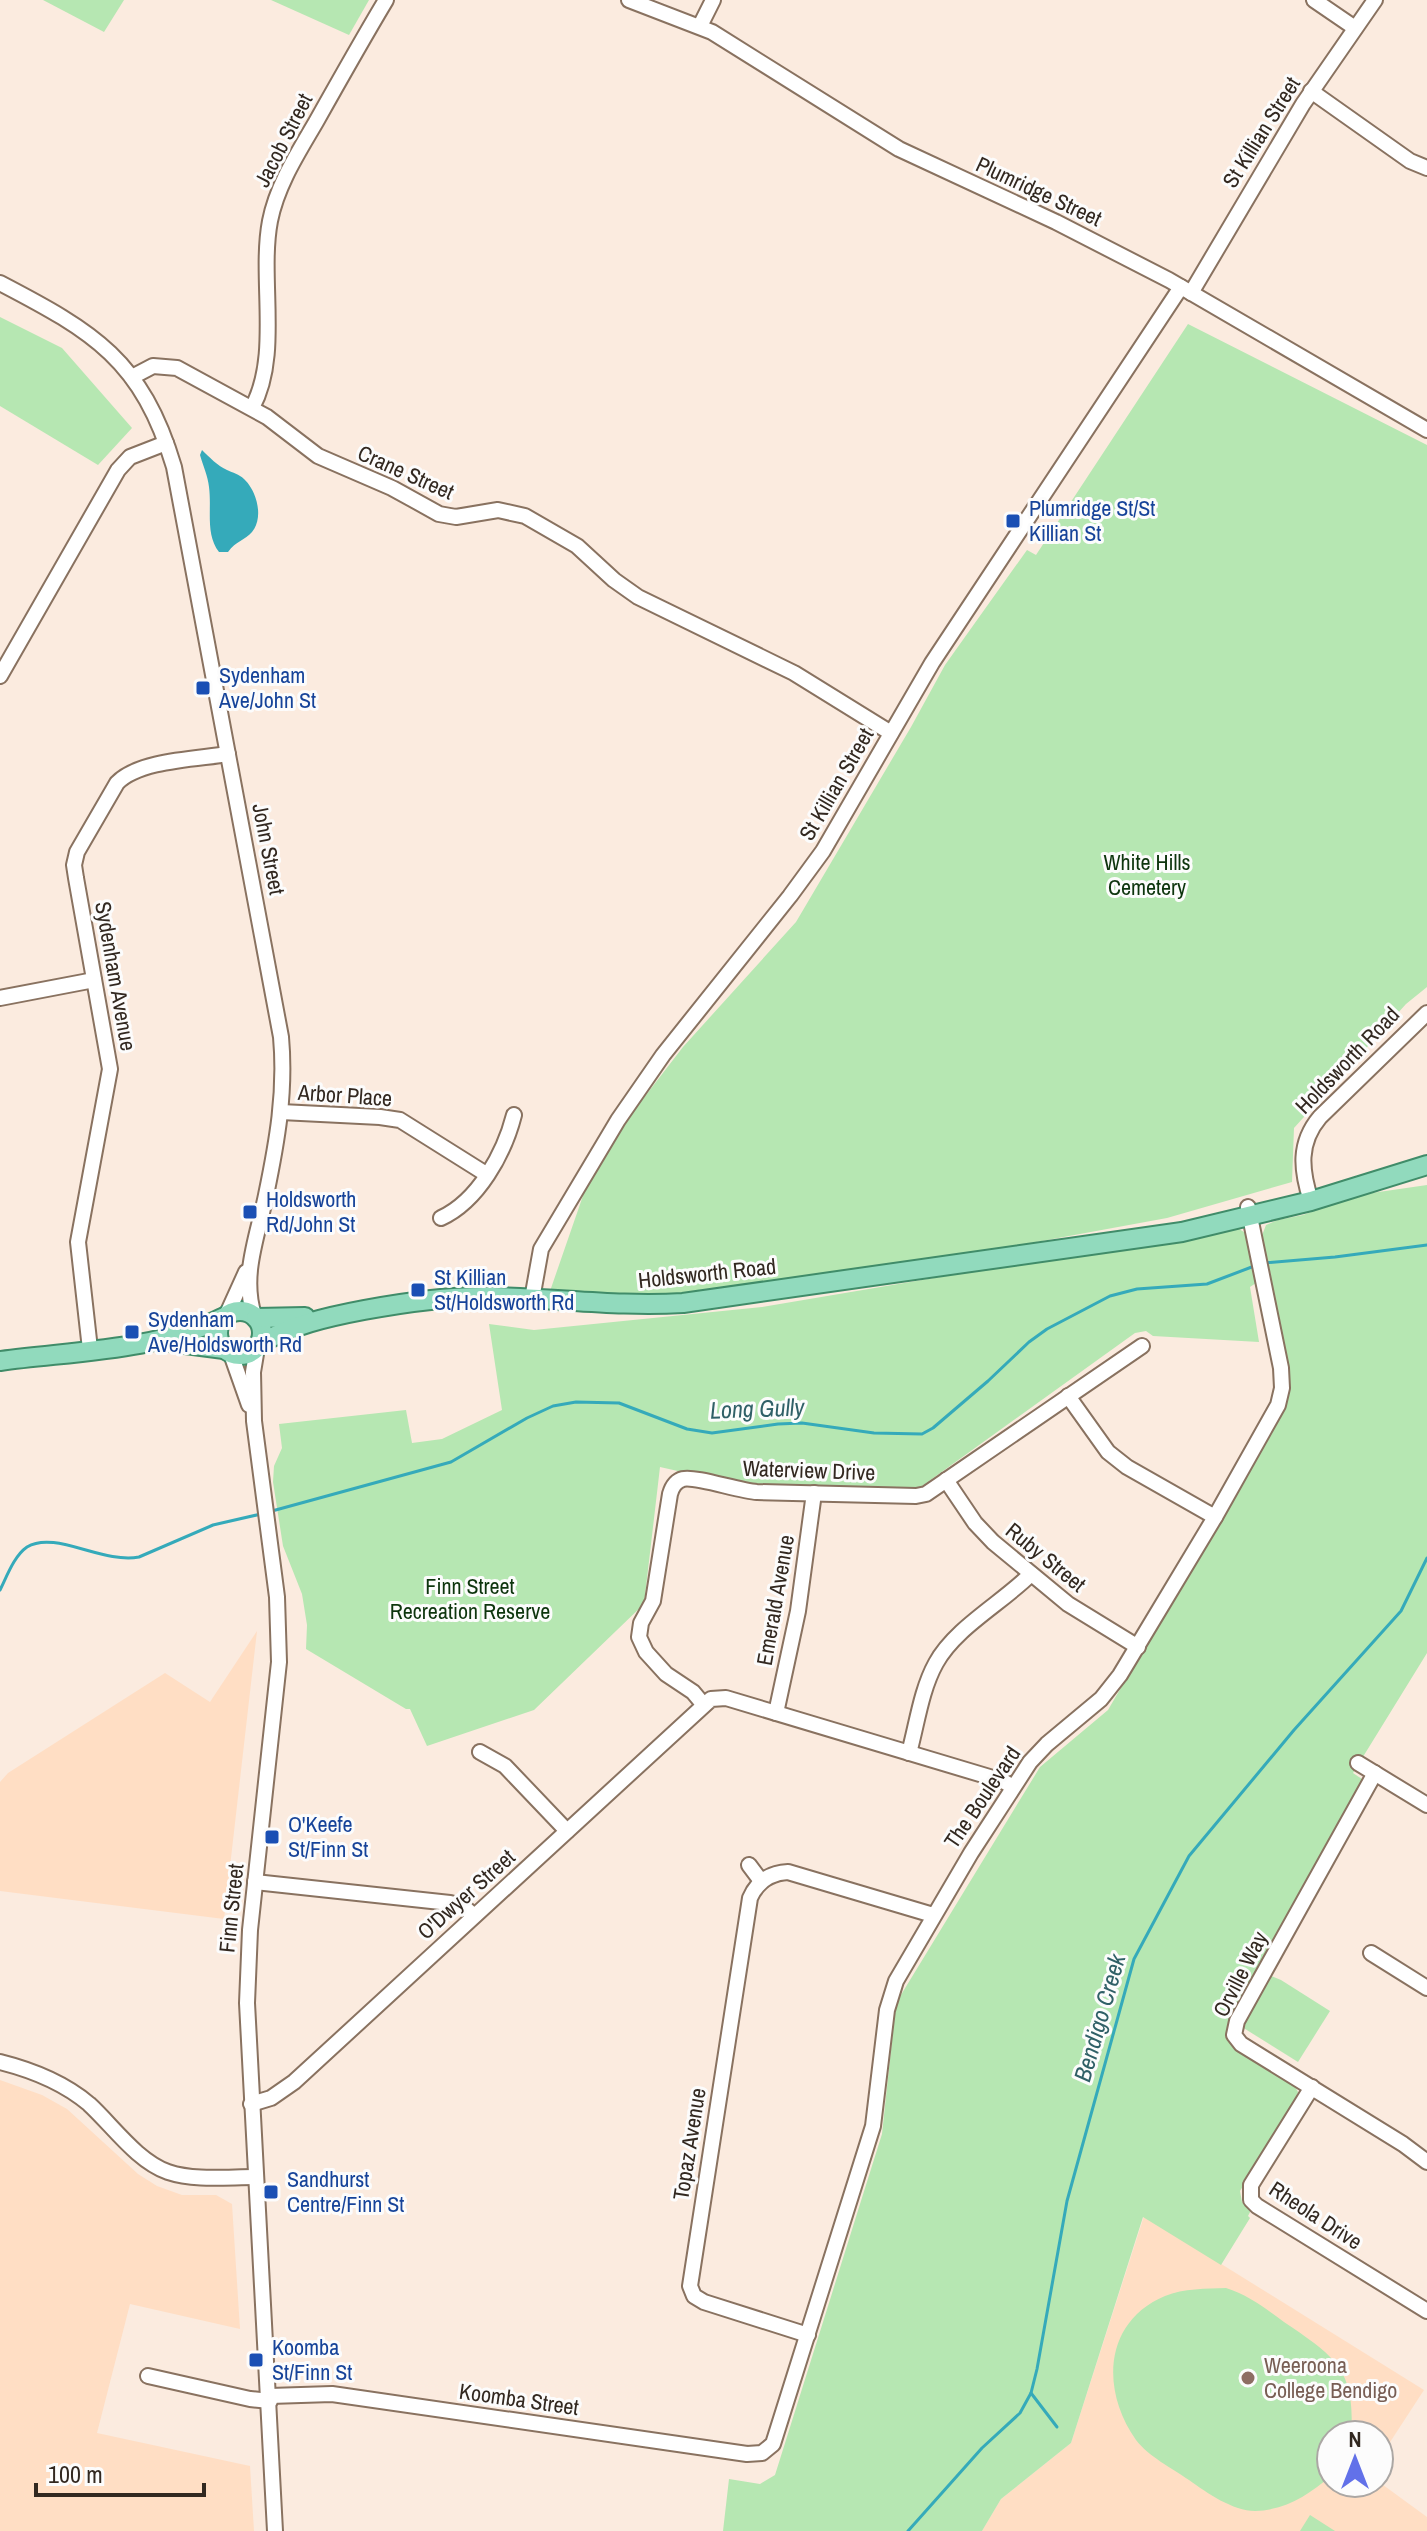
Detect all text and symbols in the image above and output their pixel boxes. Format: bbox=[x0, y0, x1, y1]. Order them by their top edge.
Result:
street label: St Killian Street bbox=[1215, 71, 1307, 193]
street label: Jacob Street bbox=[247, 88, 319, 192]
street label: Plumridge Street bbox=[971, 149, 1107, 233]
street label: Crane Street bbox=[353, 437, 459, 507]
place label: Plumridge St/St Killian St bbox=[1029, 493, 1155, 548]
marker: Plumridge St/St Killian St bbox=[1004, 512, 1022, 530]
place label: Sydenham Ave/John St bbox=[218, 660, 316, 715]
marker: Sydenham Ave/John St bbox=[194, 679, 212, 697]
street label: St Killian Street bbox=[792, 722, 880, 846]
street label: John Street bbox=[245, 801, 293, 897]
park label: White Hills Cemetery bbox=[1103, 847, 1191, 902]
street label: Sydenham Avenue bbox=[88, 899, 144, 1053]
street label: Holdsworth Road bbox=[1288, 1000, 1406, 1120]
street label: Arbor Place bbox=[296, 1077, 393, 1113]
place label: Holdsworth Rd/John St bbox=[266, 1184, 356, 1239]
marker: Holdsworth Rd/John St bbox=[241, 1203, 259, 1221]
street label: Holdsworth Road bbox=[637, 1251, 777, 1295]
place label: St Killian St/Holdsworth Rd bbox=[434, 1262, 574, 1317]
marker: St Killian St/Holdsworth Rd bbox=[409, 1281, 427, 1299]
place label: Sydenham Ave/Holdsworth Rd bbox=[147, 1304, 302, 1359]
marker: Sydenham Ave/Holdsworth Rd bbox=[123, 1323, 141, 1341]
water label: Long Gully bbox=[709, 1390, 806, 1426]
street label: Waterview Drive bbox=[742, 1453, 876, 1487]
street label: Ruby Street bbox=[1000, 1515, 1092, 1599]
street label: Emerald Avenue bbox=[749, 1532, 801, 1668]
park label: Finn Street Recreation Reserve bbox=[390, 1571, 550, 1626]
street label: The Boulevard bbox=[937, 1740, 1027, 1854]
place label: O'Keefe St/Finn St bbox=[288, 1809, 368, 1864]
marker: O'Keefe St/Finn St bbox=[263, 1828, 281, 1846]
street label: O'Dwyer Street bbox=[411, 1842, 521, 1946]
street label: Finn Street bbox=[211, 1862, 251, 1954]
street label: Orville Way bbox=[1206, 1926, 1274, 2022]
water label: Bendigo Creek bbox=[1066, 1949, 1133, 2085]
street label: Topaz Avenue bbox=[665, 2086, 713, 2202]
place label: Sandhurst Centre/Finn St bbox=[287, 2164, 404, 2219]
street label: Rheola Drive bbox=[1264, 2174, 1368, 2256]
marker: Sandhurst Centre/Finn St bbox=[262, 2183, 280, 2201]
place label: Koomba St/Finn St bbox=[272, 2332, 352, 2387]
place label: Weeroona College Bendigo bbox=[1264, 2350, 1397, 2405]
marker: Koomba St/Finn St bbox=[247, 2351, 265, 2369]
marker: Weeroona College Bendigo bbox=[1239, 2369, 1257, 2387]
street label: Koomba Street bbox=[457, 2376, 581, 2422]
north arrow bbox=[1315, 2419, 1395, 2499]
text: N bbox=[1348, 2424, 1362, 2454]
scale bar bbox=[36, 2447, 204, 2497]
text: 100 m bbox=[48, 2458, 103, 2490]

